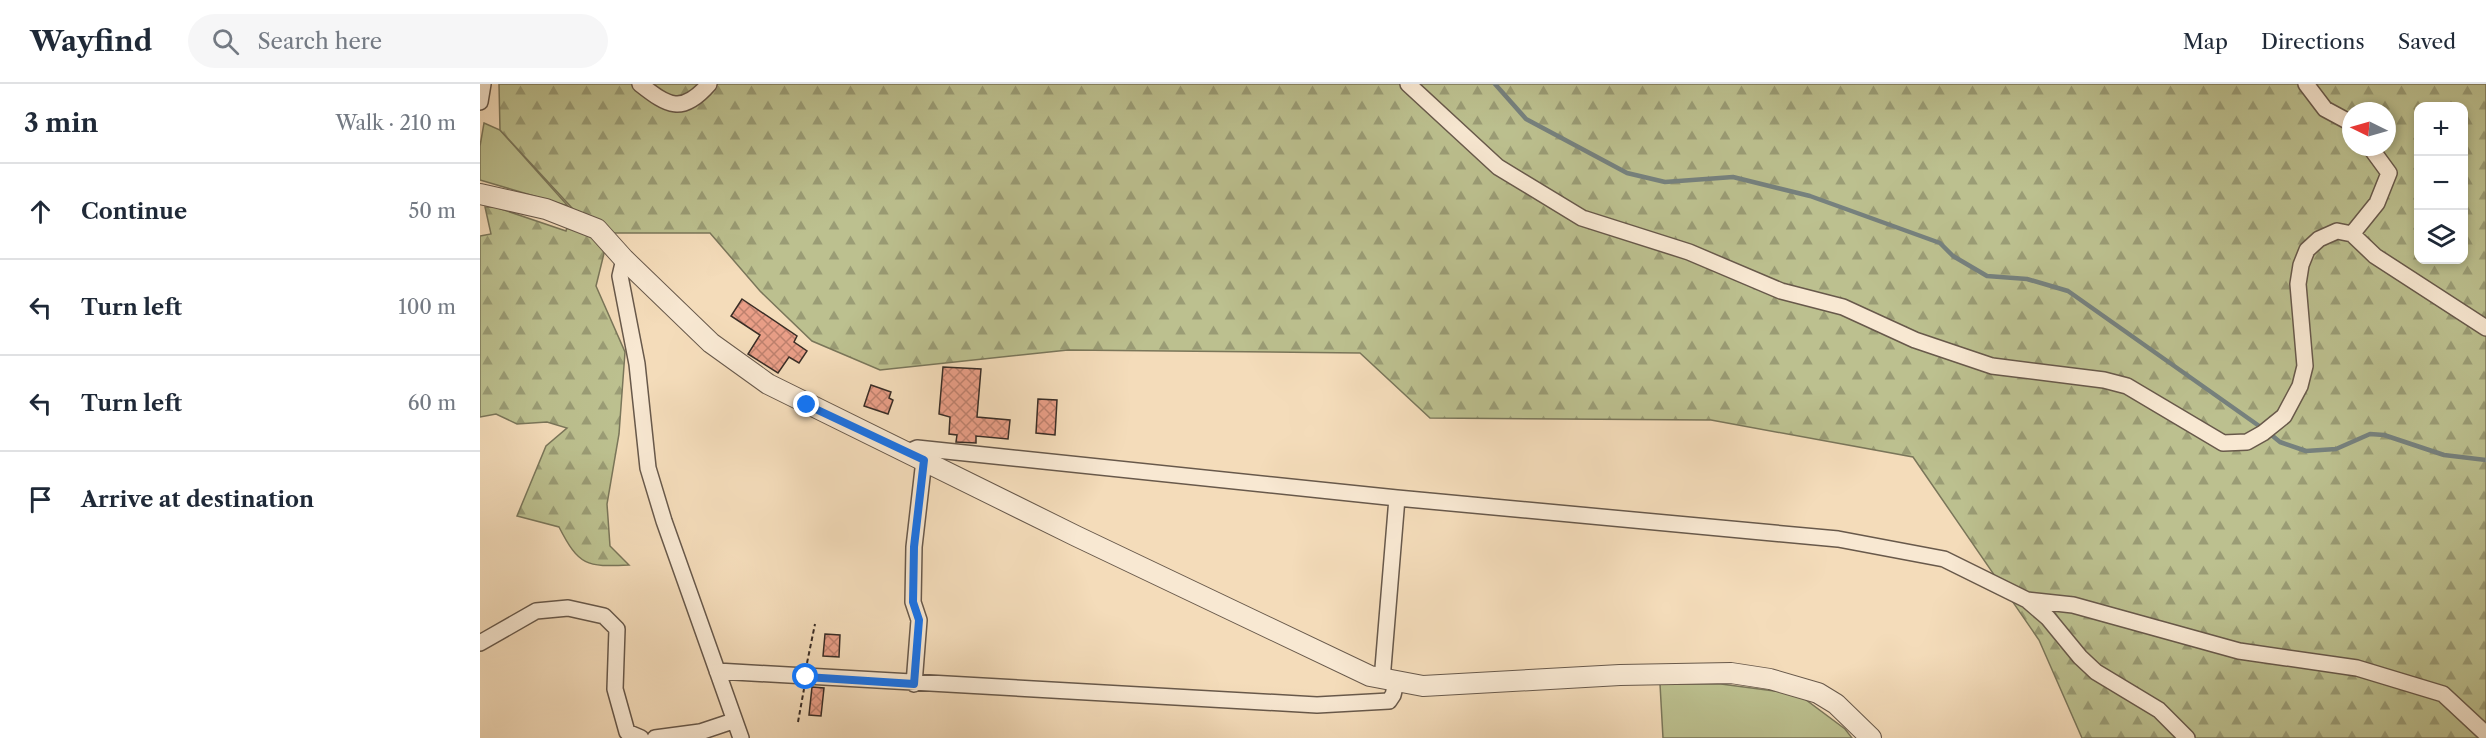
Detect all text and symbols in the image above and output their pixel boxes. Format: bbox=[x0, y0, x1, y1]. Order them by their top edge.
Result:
search box bbox=[188, 14, 608, 68]
text: Wayfind bbox=[30, 24, 152, 58]
icon: search bbox=[209, 25, 242, 58]
text: Search here bbox=[257, 28, 382, 55]
text: Map bbox=[2183, 29, 2228, 54]
text: Directions bbox=[2261, 29, 2365, 54]
text: Saved bbox=[2398, 29, 2456, 54]
north arrow bbox=[2342, 102, 2396, 156]
map controls bbox=[2414, 102, 2468, 264]
button: + bbox=[2414, 102, 2468, 156]
text: 3 min bbox=[24, 107, 98, 139]
text: Walk · 210 m bbox=[335, 111, 456, 135]
button: − bbox=[2414, 156, 2468, 210]
icon: ahead bbox=[24, 195, 57, 228]
text: Continue bbox=[81, 198, 187, 225]
text: 50 m bbox=[409, 199, 456, 223]
button: layers bbox=[2414, 210, 2468, 264]
icon: left bbox=[24, 291, 57, 324]
text: Turn left bbox=[81, 294, 182, 321]
text: 100 m bbox=[398, 295, 456, 319]
icon: left bbox=[24, 387, 57, 420]
text: Turn left bbox=[81, 390, 182, 417]
text: 60 m bbox=[408, 391, 456, 415]
route end bbox=[793, 391, 819, 417]
icon: arrive bbox=[24, 483, 57, 516]
text: Arrive at destination bbox=[81, 486, 314, 513]
route start bbox=[792, 663, 818, 689]

